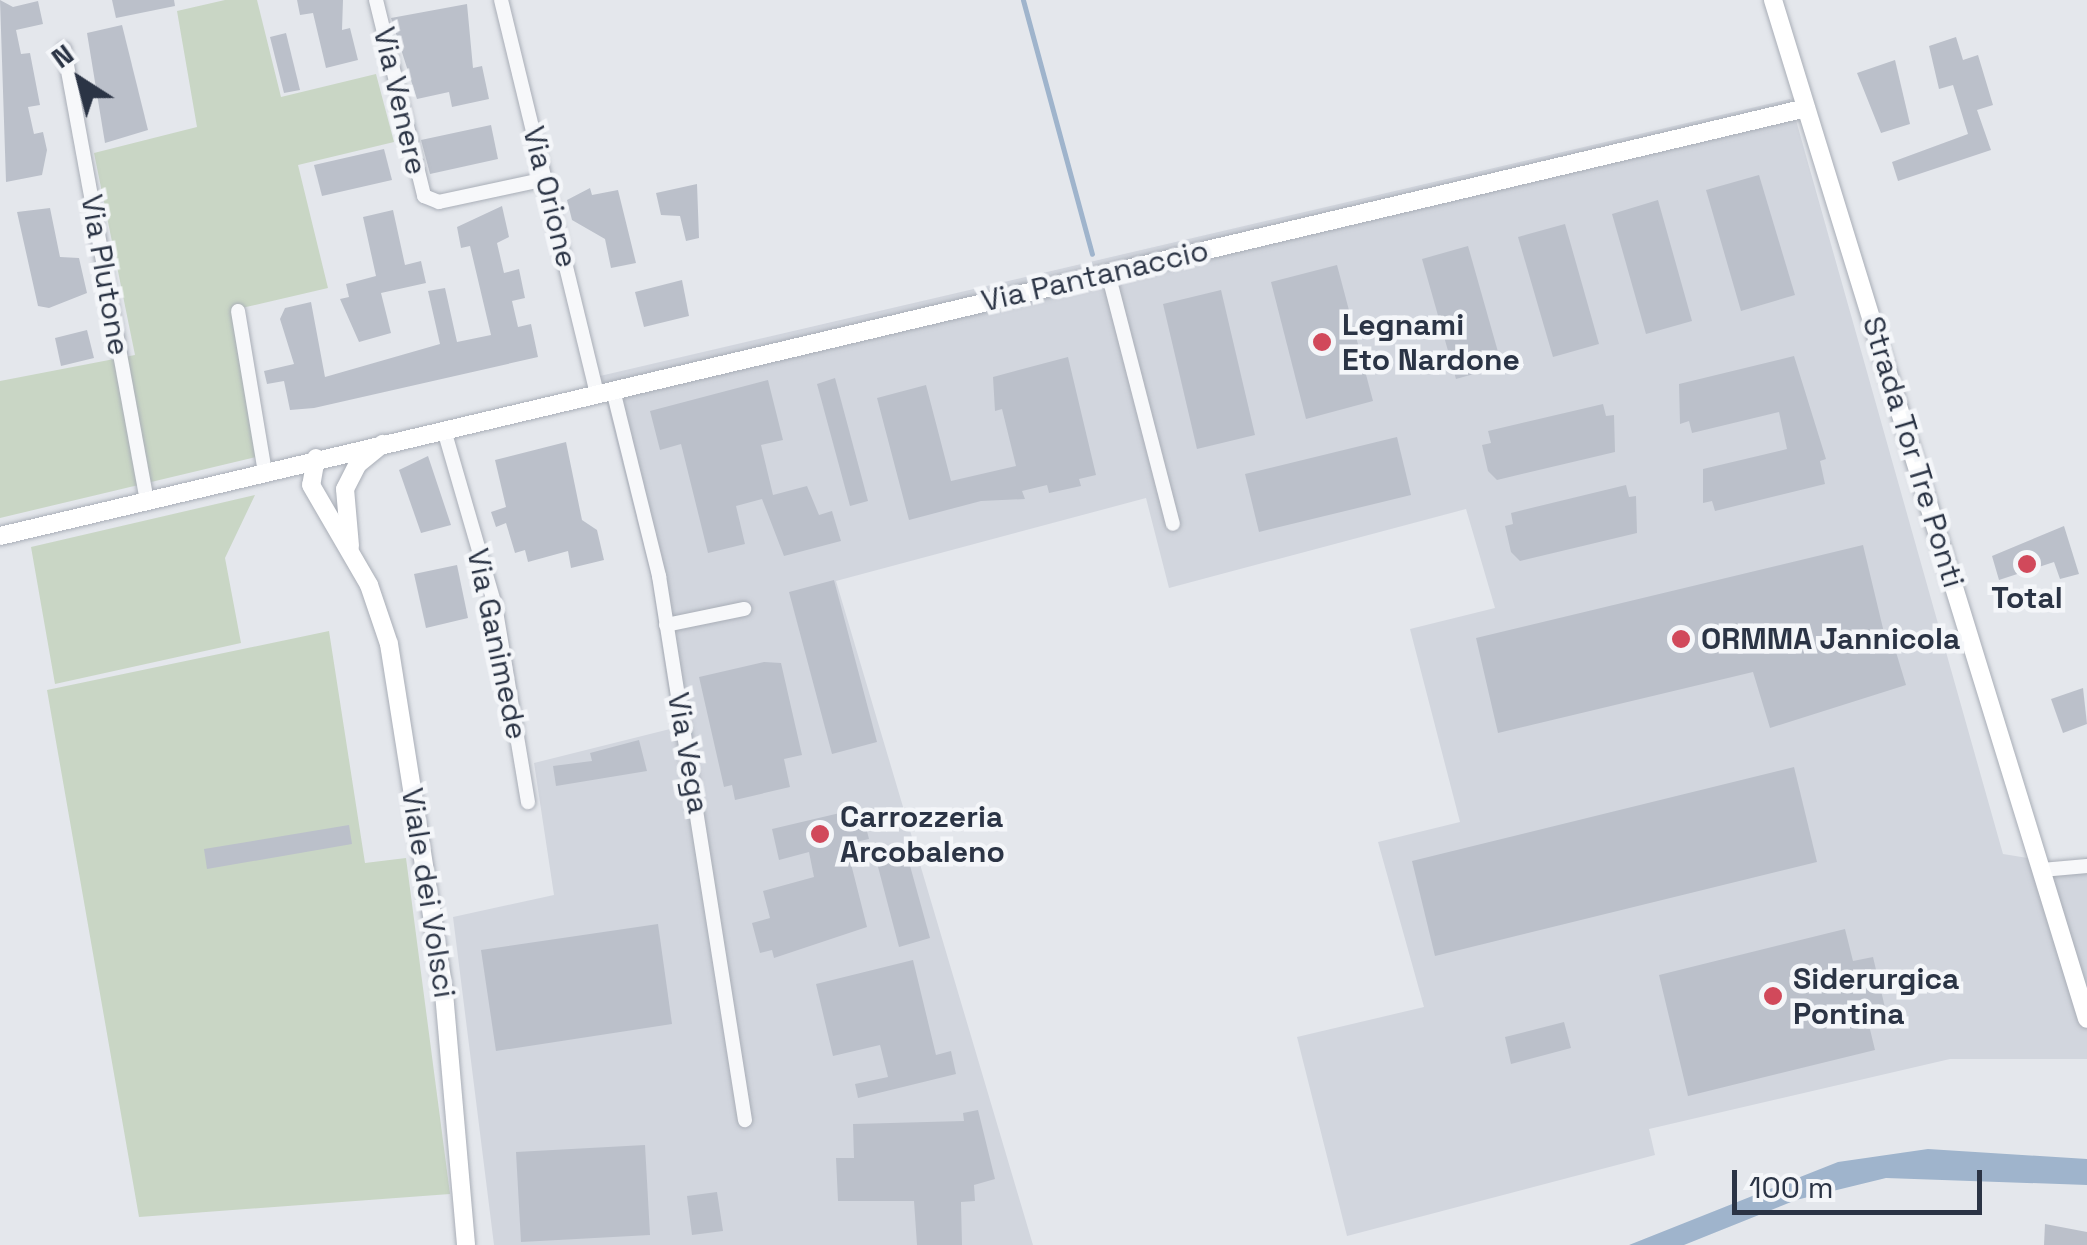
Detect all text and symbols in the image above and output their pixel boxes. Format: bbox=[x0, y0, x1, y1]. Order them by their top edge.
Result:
street label: Via Venere bbox=[366, 23, 434, 179]
north arrow bbox=[30, 30, 130, 130]
text: N bbox=[44, 36, 81, 76]
street label: Via Orione bbox=[515, 123, 585, 271]
street label: Via Plutone bbox=[73, 192, 137, 358]
street label: Via Pantanaccio bbox=[978, 232, 1212, 320]
place label: Legnami Eto Nardone bbox=[1342, 307, 1520, 378]
street label: Strada Tor Tre Ponti bbox=[1854, 311, 1972, 593]
marker: Legnami Eto Nardone bbox=[1311, 331, 1333, 353]
street label: Via Ganimede bbox=[459, 545, 535, 743]
marker: Total bbox=[2016, 553, 2038, 575]
place label: Total bbox=[1991, 580, 2063, 616]
place label: ORMMA Jannicola bbox=[1701, 621, 1961, 657]
marker: ORMMA Jannicola bbox=[1670, 628, 1692, 650]
street label: Via Vega bbox=[660, 690, 716, 816]
street label: Viale dei Volsci bbox=[394, 785, 462, 1001]
place label: Carrozzeria Arcobaleno bbox=[840, 799, 1005, 870]
marker: Carrozzeria Arcobaleno bbox=[809, 823, 831, 845]
place label: Siderurgica Pontina bbox=[1793, 961, 1959, 1032]
marker: Siderurgica Pontina bbox=[1762, 985, 1784, 1007]
scale bar bbox=[1737, 1150, 1987, 1212]
text: 100 m bbox=[1749, 1168, 1834, 1207]

